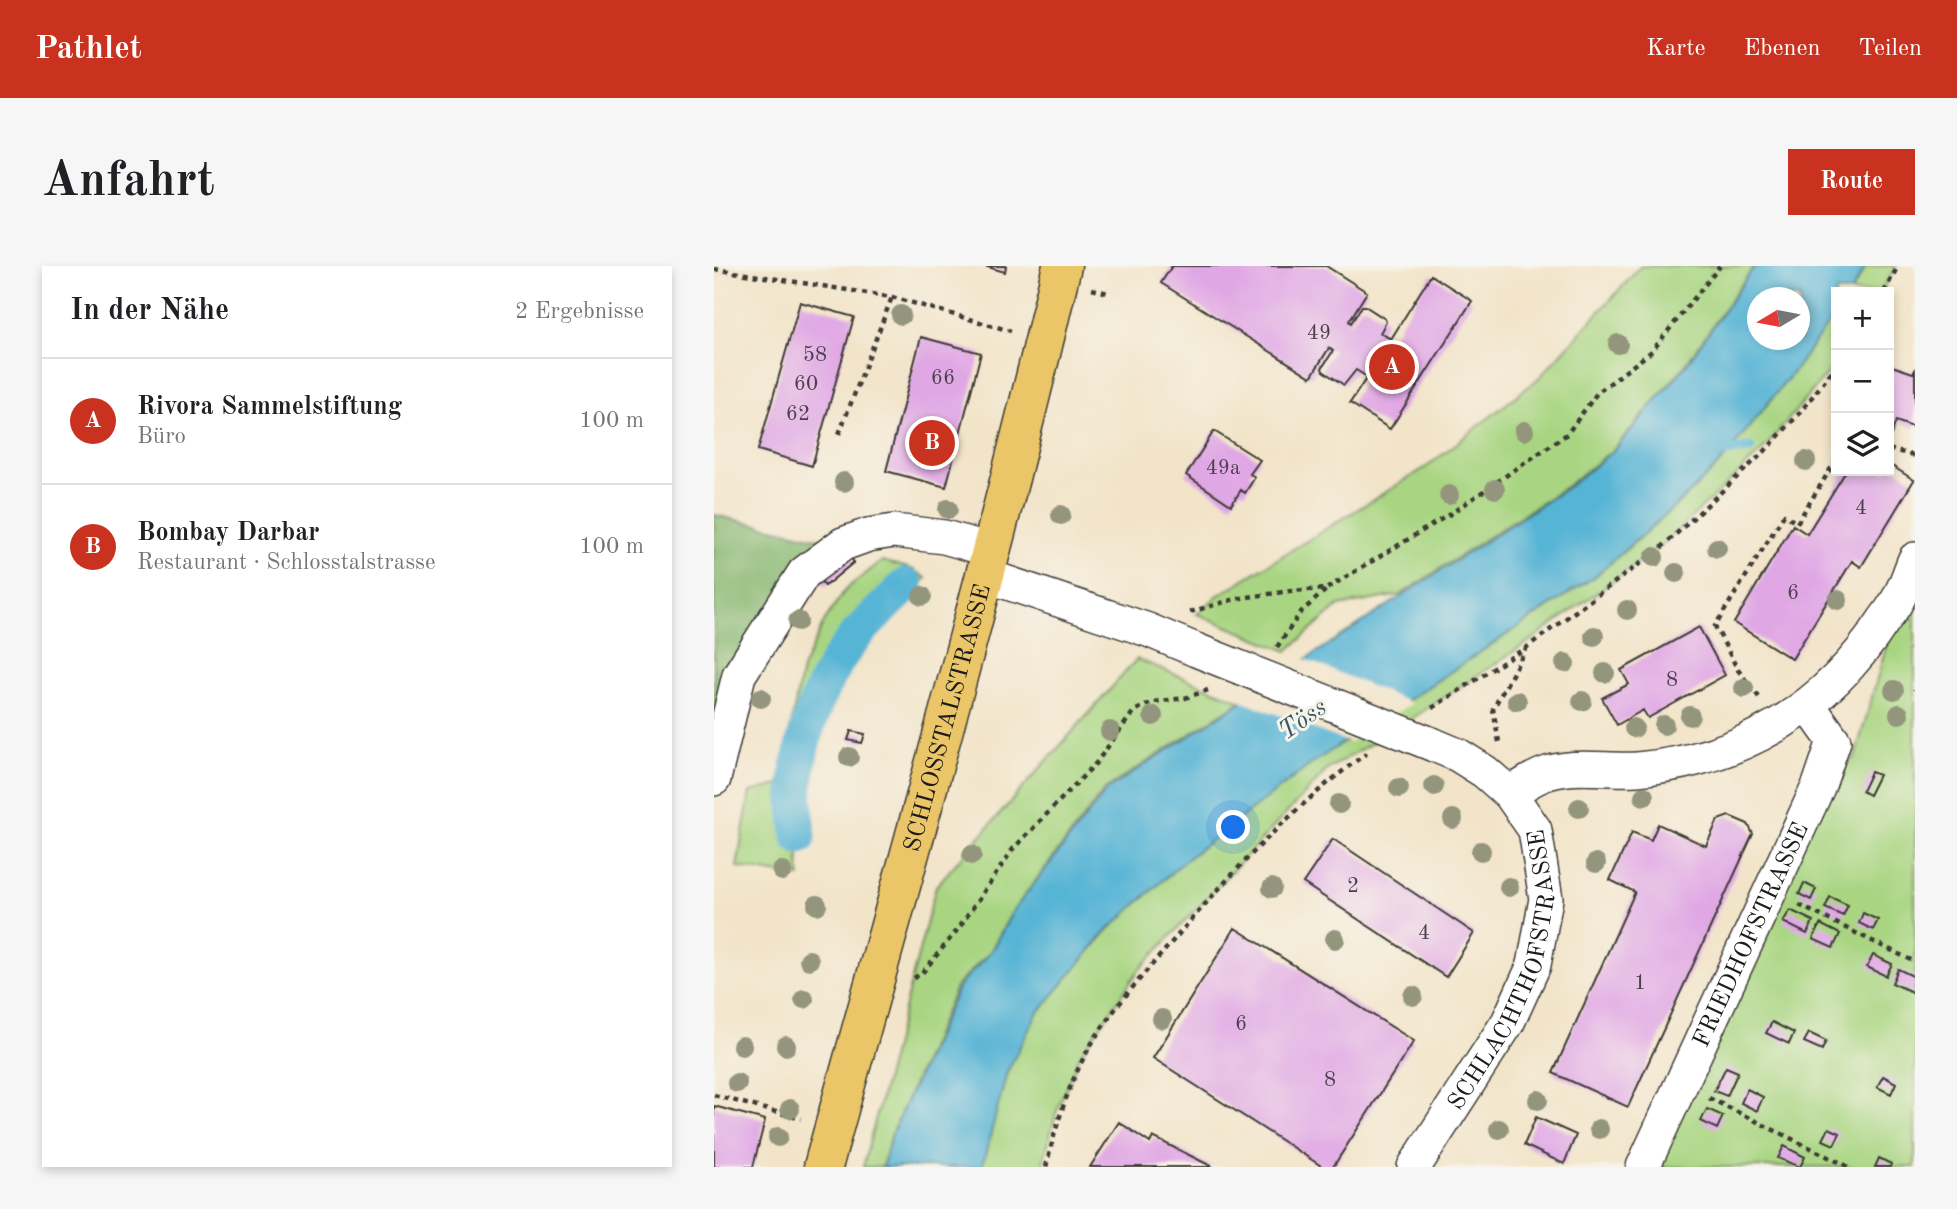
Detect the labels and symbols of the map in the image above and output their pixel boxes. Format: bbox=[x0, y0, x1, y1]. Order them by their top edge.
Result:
north arrow bbox=[1747, 287, 1810, 350]
house number: 49 bbox=[1307, 323, 1331, 344]
pin: A bbox=[1369, 341, 1415, 393]
house number: 58 bbox=[803, 345, 827, 366]
house number: 66 bbox=[931, 368, 955, 389]
house number: 60 bbox=[794, 374, 818, 395]
house number: 62 bbox=[786, 404, 810, 425]
pin: B bbox=[909, 417, 955, 469]
house number: 49a bbox=[1206, 458, 1240, 479]
house number: 4 bbox=[1855, 498, 1867, 519]
street label: SCHLOSSTALSTRASSE bbox=[901, 582, 996, 855]
house number: 6 bbox=[1787, 583, 1799, 604]
house number: 8 bbox=[1666, 670, 1678, 691]
water label: Töss bbox=[1274, 694, 1332, 745]
your location bbox=[1216, 810, 1250, 844]
street label: FRIEDHOFSTRASSE bbox=[1690, 819, 1814, 1051]
street label: SCHLACHTHOFSTRASSE bbox=[1444, 828, 1561, 1115]
house number: 2 bbox=[1347, 876, 1359, 897]
house number: 4 bbox=[1418, 923, 1430, 944]
house number: 1 bbox=[1634, 973, 1646, 994]
house number: 6 bbox=[1235, 1014, 1247, 1035]
house number: 8 bbox=[1324, 1070, 1336, 1091]

